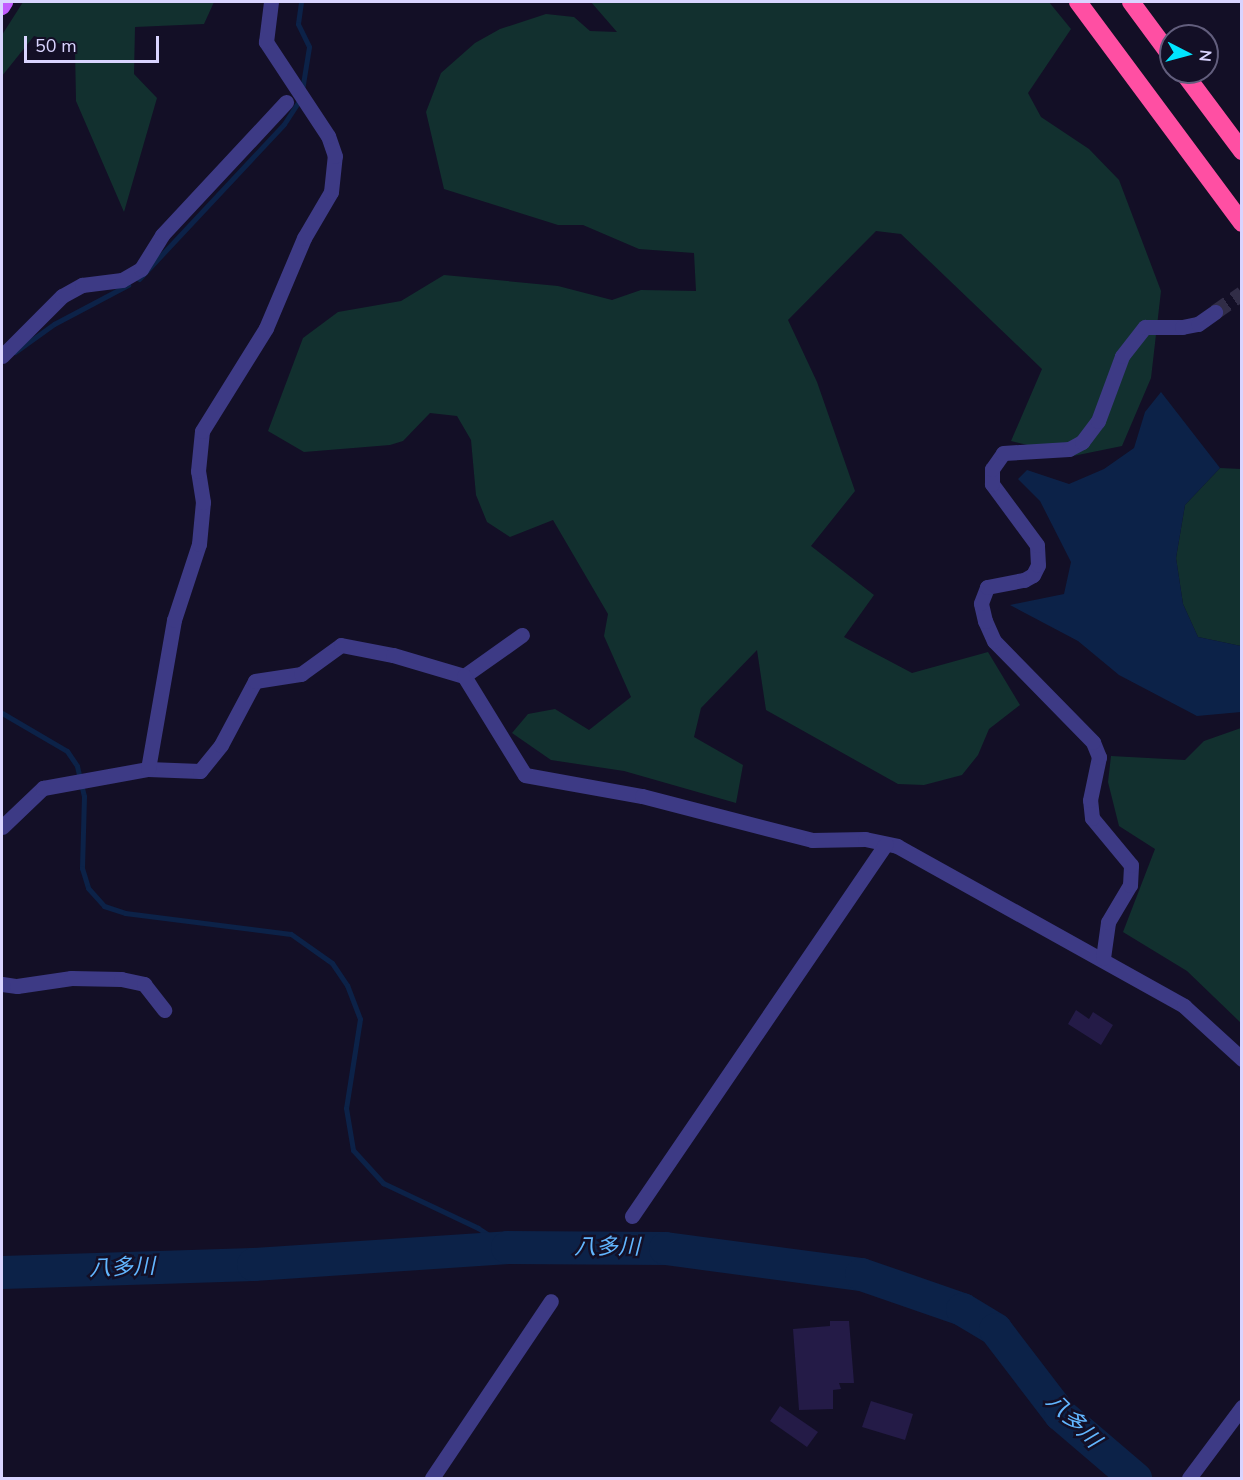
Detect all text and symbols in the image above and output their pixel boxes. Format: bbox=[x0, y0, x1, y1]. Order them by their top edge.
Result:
scale bar bbox=[27, 24, 162, 62]
north arrow bbox=[1159, 24, 1219, 84]
text: 50 m bbox=[35, 34, 77, 58]
text: N bbox=[1193, 49, 1216, 63]
water label: 八多川 bbox=[574, 1235, 640, 1261]
water label: 八多川 bbox=[89, 1254, 155, 1282]
water label: 八多川 bbox=[1040, 1388, 1106, 1454]

